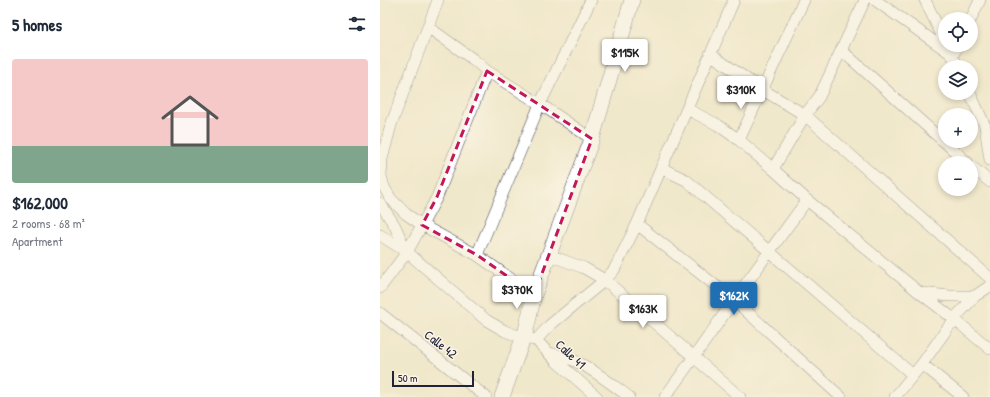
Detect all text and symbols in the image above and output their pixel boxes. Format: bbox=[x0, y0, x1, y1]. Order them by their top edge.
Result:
map controls bbox=[938, 12, 978, 196]
button: locate bbox=[938, 12, 978, 52]
text: 5 homes bbox=[12, 13, 62, 36]
icon: filters bbox=[346, 13, 368, 35]
pin: $115K bbox=[597, 39, 653, 73]
text: $115K bbox=[611, 43, 639, 61]
button: layers bbox=[938, 60, 978, 100]
pin: $310K bbox=[713, 76, 769, 110]
text: $310K bbox=[726, 80, 756, 98]
icon: home bbox=[154, 85, 226, 157]
button: + bbox=[938, 108, 978, 148]
button: − bbox=[938, 156, 978, 196]
text: $162,000 bbox=[12, 191, 68, 214]
text: 2 rooms · 68 m² bbox=[12, 214, 85, 232]
text: Apartment bbox=[12, 232, 63, 250]
pin: $370K bbox=[489, 276, 545, 310]
text: $370K bbox=[501, 280, 533, 298]
pin: $162K bbox=[706, 282, 762, 316]
text: $162K bbox=[719, 286, 749, 304]
pin: $163K bbox=[615, 295, 671, 329]
text: $163K bbox=[628, 299, 658, 317]
street label: Calle 42 bbox=[421, 326, 461, 362]
street label: Calle 41 bbox=[552, 335, 590, 373]
scale bar bbox=[392, 369, 474, 388]
text: 50 m bbox=[398, 371, 418, 385]

